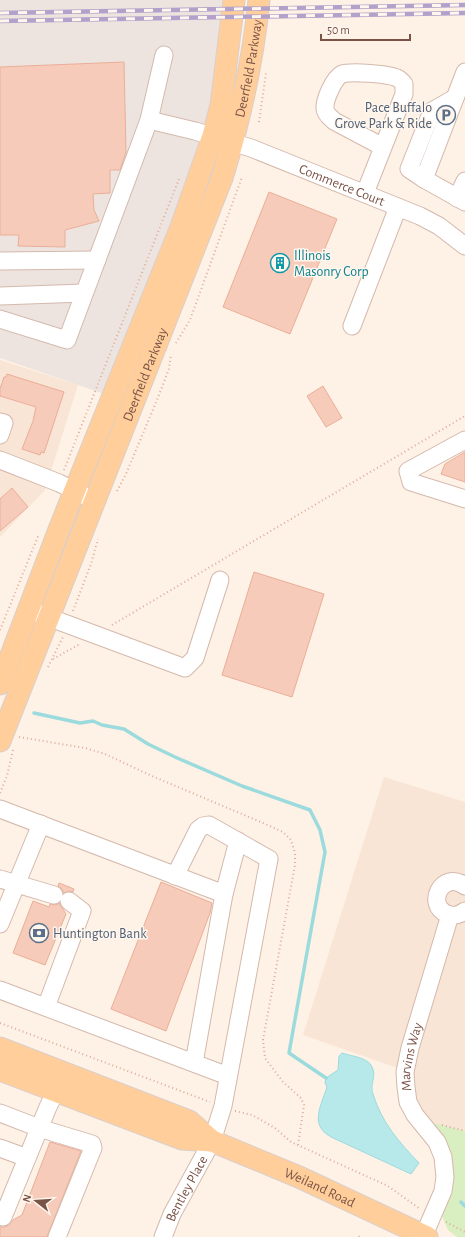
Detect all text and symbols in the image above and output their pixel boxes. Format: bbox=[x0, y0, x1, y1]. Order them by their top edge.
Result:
scale bar bbox=[321, 16, 410, 42]
street label: Deerfield Parkway bbox=[233, 19, 265, 119]
text: 50 m bbox=[327, 24, 350, 36]
place label: Pace Buffalo Grove Park & Ride bbox=[335, 101, 432, 131]
parking icon: Pace Buffalo Grove Park & Ride bbox=[435, 104, 457, 126]
street label: Commerce Court bbox=[297, 162, 387, 209]
place label: Illinois Masonry Corp bbox=[294, 249, 369, 279]
building icon: Illinois Masonry Corp bbox=[269, 252, 291, 274]
street label: Deerfield Parkway bbox=[121, 326, 170, 424]
bank icon: Huntington Bank bbox=[28, 922, 50, 944]
place label: Huntington Bank bbox=[53, 927, 147, 941]
street label: Marvins Way bbox=[399, 1021, 425, 1091]
street label: Bentley Place bbox=[164, 1153, 211, 1224]
street label: Weiland Road bbox=[282, 1166, 357, 1210]
north arrow bbox=[16, 1181, 56, 1221]
text: N bbox=[21, 1193, 33, 1203]

